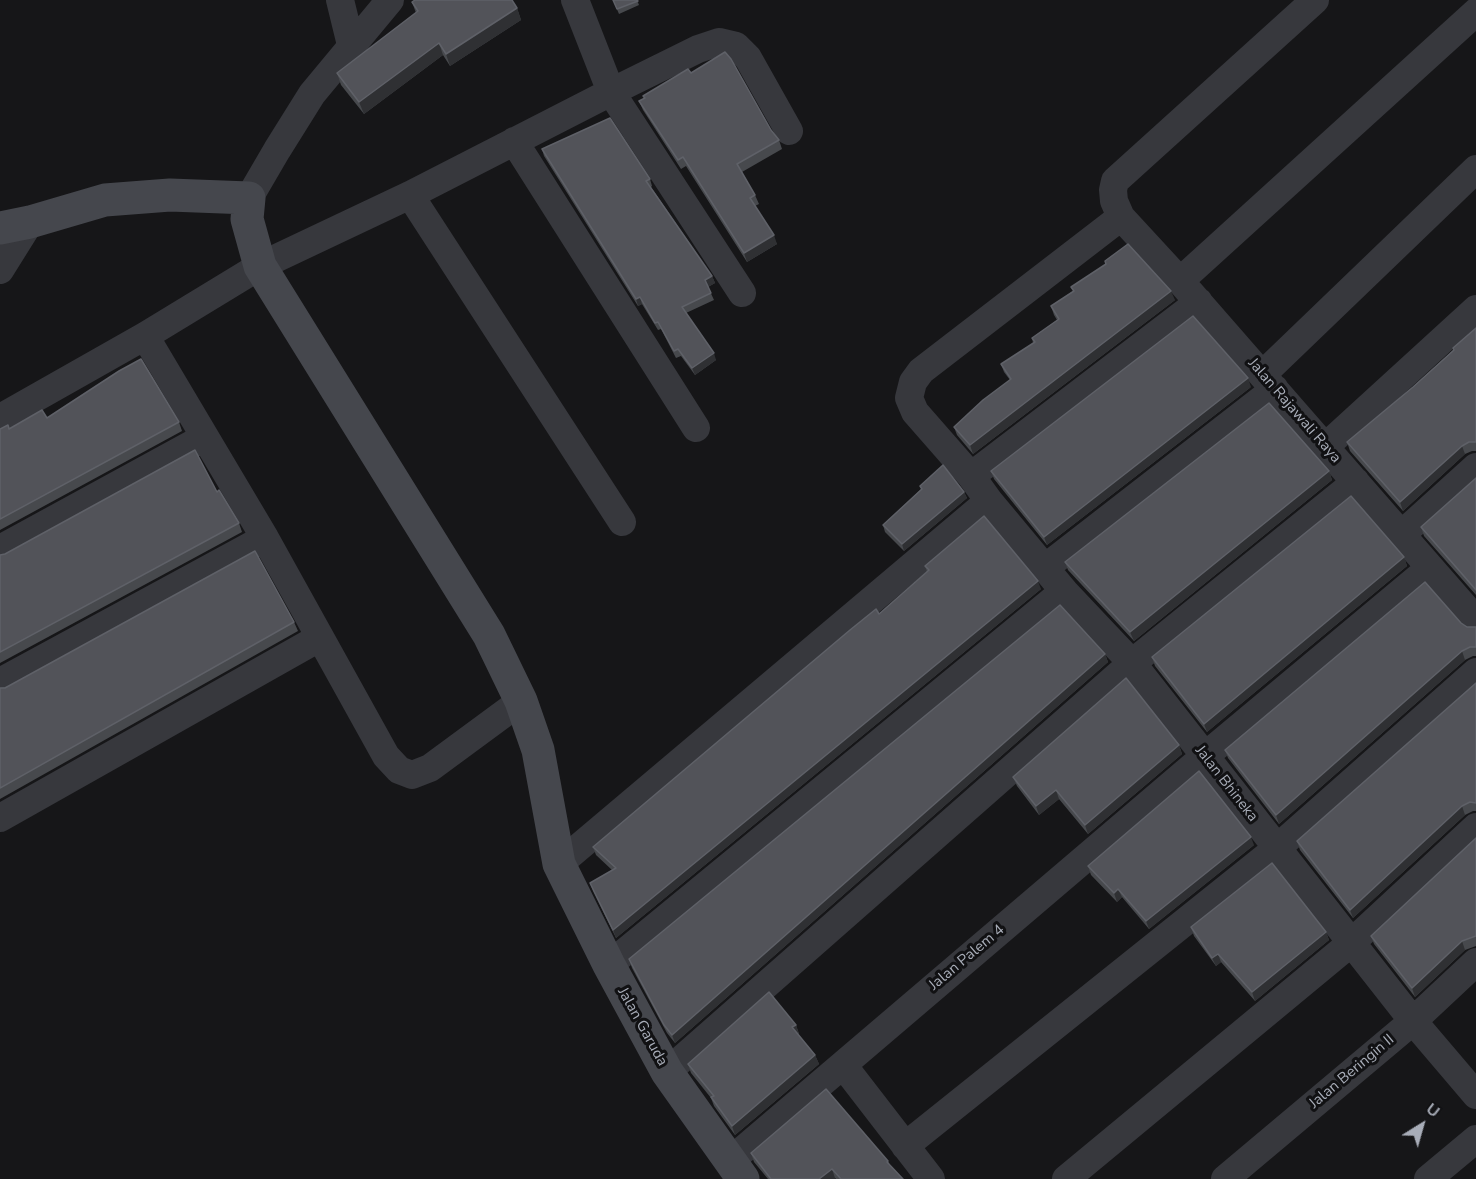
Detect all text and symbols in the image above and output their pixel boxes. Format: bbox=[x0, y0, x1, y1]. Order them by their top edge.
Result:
street label: Jalan Rajawali Raya bbox=[1244, 355, 1344, 467]
street label: Jalan Bhineka bbox=[1191, 742, 1261, 826]
street label: Jalan Palem 4 bbox=[926, 921, 1008, 995]
street label: Jalan Garuda bbox=[613, 985, 671, 1069]
street label: Jalan Beringin II bbox=[1306, 1031, 1398, 1113]
north arrow bbox=[1392, 1095, 1452, 1155]
text: U bbox=[1421, 1098, 1444, 1123]

